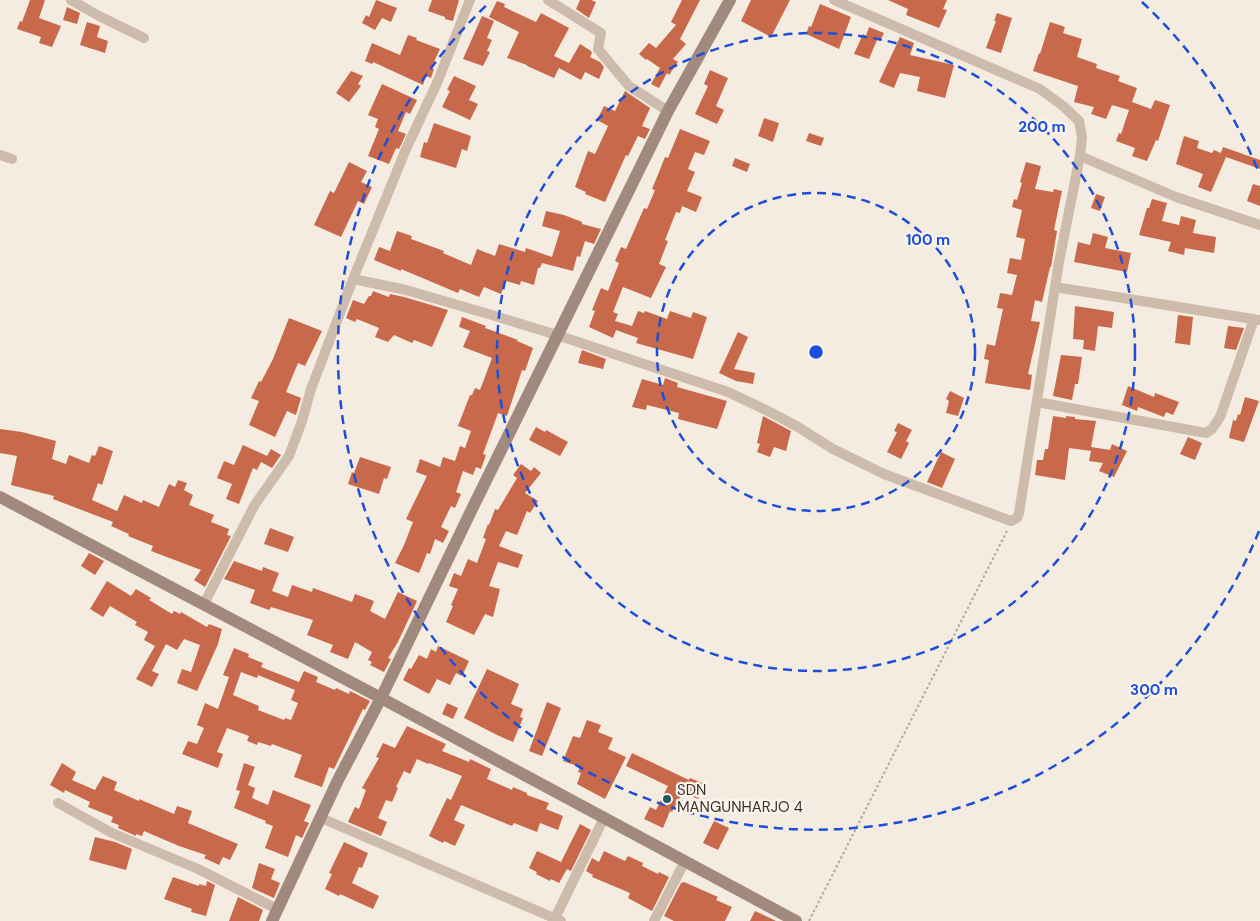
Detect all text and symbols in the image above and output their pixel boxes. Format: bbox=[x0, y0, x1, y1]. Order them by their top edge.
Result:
text: 200 m bbox=[1018, 117, 1066, 137]
text: 100 m bbox=[906, 230, 950, 250]
centre of rings bbox=[807, 343, 825, 361]
text: 300 m bbox=[1130, 680, 1178, 700]
place label: SDN MANGUNHARJO 4 bbox=[677, 780, 803, 817]
marker: SDN MANGUNHARJO 4 bbox=[661, 793, 673, 805]

